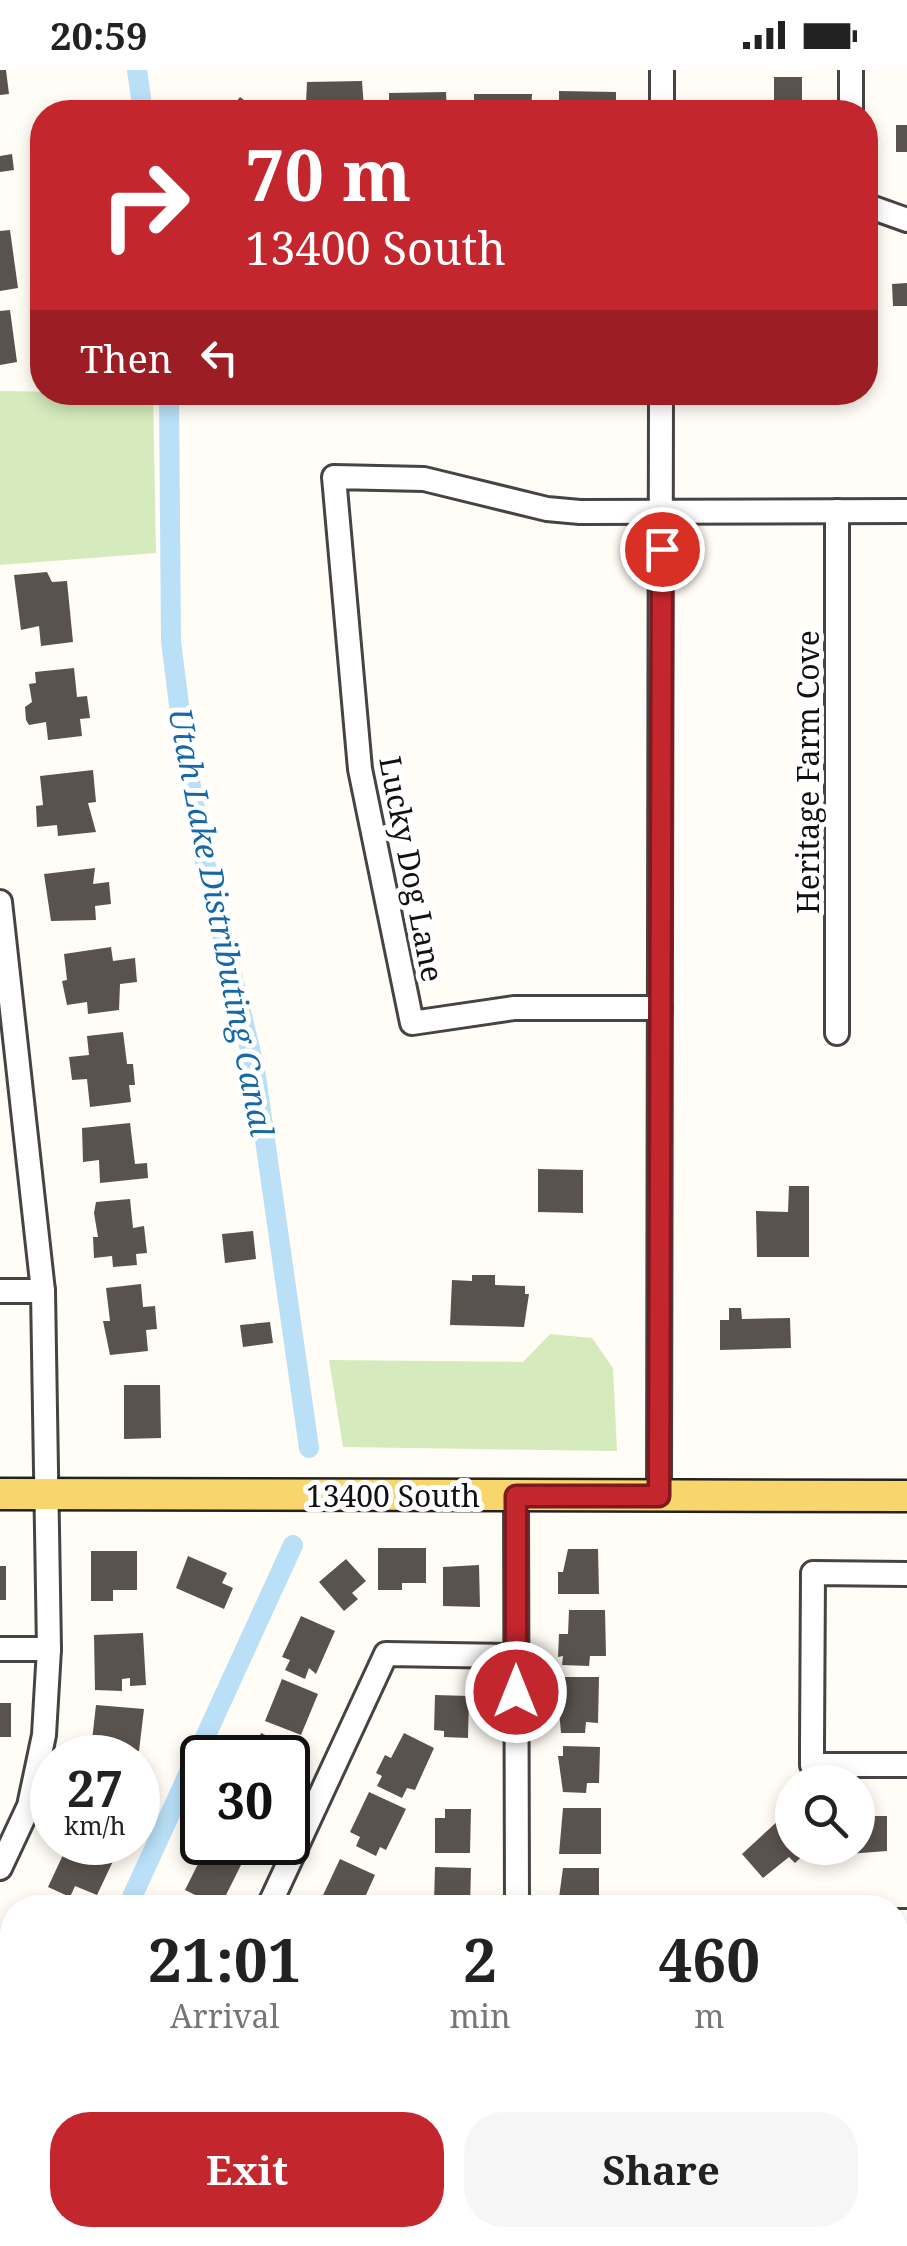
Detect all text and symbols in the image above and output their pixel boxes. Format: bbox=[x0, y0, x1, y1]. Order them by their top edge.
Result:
text: 20:59 bbox=[50, 9, 147, 61]
text: 70 m bbox=[245, 126, 411, 222]
icon: right bbox=[80, 140, 210, 270]
text: 13400 South bbox=[245, 217, 506, 278]
icon: left bbox=[192, 330, 247, 385]
text: Then bbox=[80, 332, 172, 384]
pin bbox=[620, 507, 705, 592]
icon: arrive bbox=[635, 522, 690, 577]
street label: Heritage Farm Cove bbox=[787, 630, 828, 914]
water label: Utah Lake Distributing Canal bbox=[159, 704, 285, 1140]
street label: Lucky Dog Lane bbox=[370, 753, 454, 985]
street label: 13400 South bbox=[306, 1475, 480, 1516]
position arrow bbox=[464, 1640, 568, 1744]
speed limit sign: 30 bbox=[180, 1735, 310, 1865]
text: 27 bbox=[67, 1754, 123, 1822]
map controls bbox=[775, 1765, 875, 1865]
button: search bbox=[775, 1765, 875, 1865]
text: km/h bbox=[64, 1808, 126, 1842]
text: 21:01 bbox=[148, 1918, 302, 2000]
text: 2 bbox=[463, 1918, 497, 2000]
text: 460 bbox=[658, 1918, 760, 2000]
text: Arrival bbox=[170, 1994, 279, 2037]
text: min bbox=[450, 1994, 511, 2037]
text: m bbox=[694, 1994, 724, 2037]
button: Exit bbox=[50, 2112, 444, 2227]
button: Share bbox=[464, 2112, 858, 2227]

